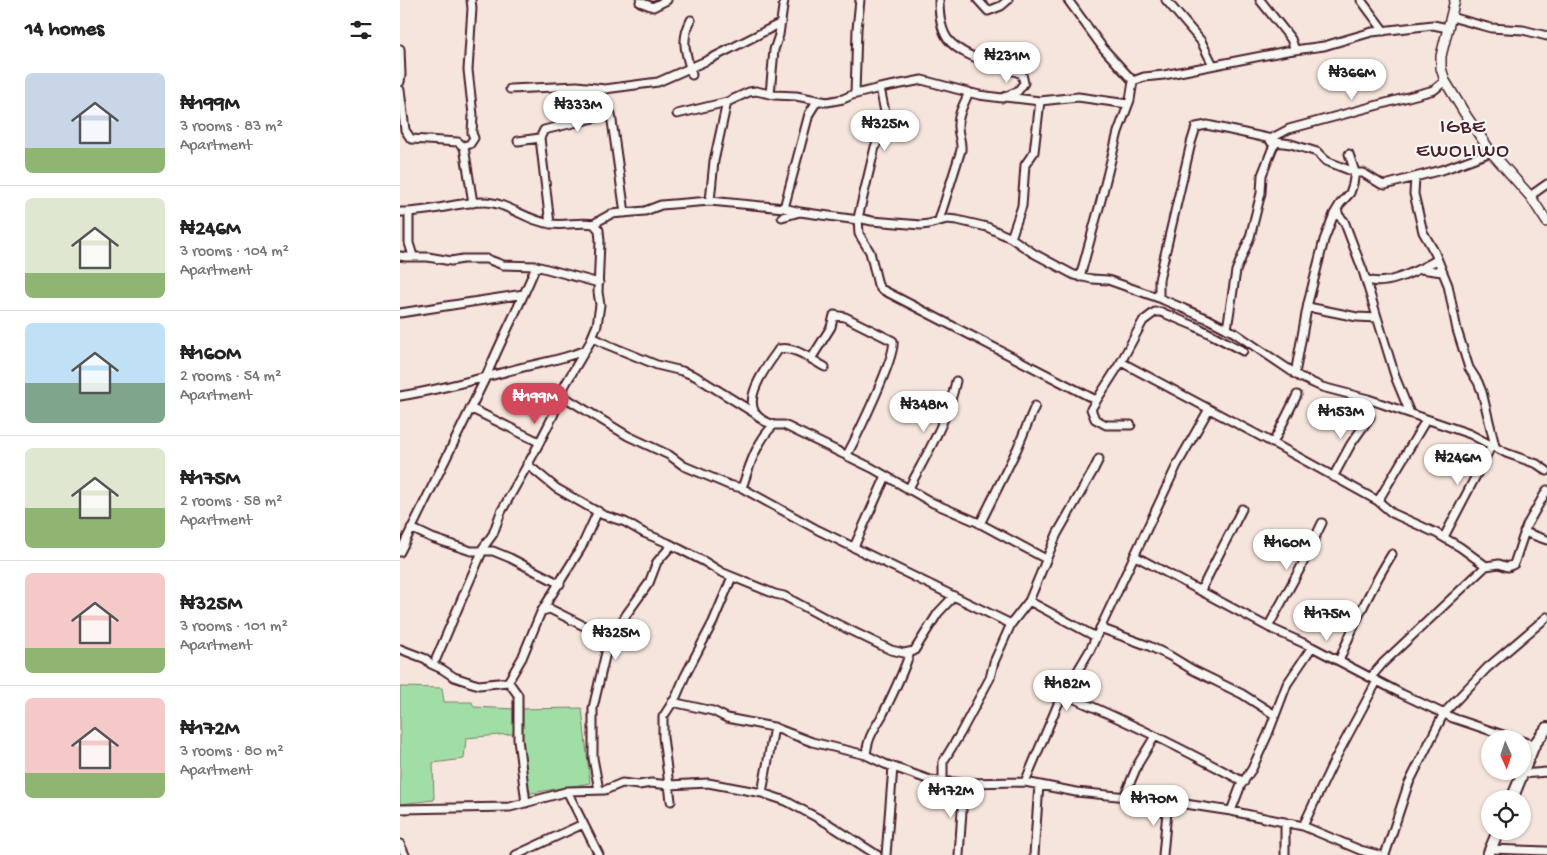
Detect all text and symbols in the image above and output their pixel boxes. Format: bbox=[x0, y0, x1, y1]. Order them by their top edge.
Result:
icon: filters bbox=[347, 16, 375, 44]
text: 14 homes bbox=[25, 18, 104, 43]
pin: ₦231M bbox=[972, 42, 1042, 84]
text: ₦231M bbox=[984, 48, 1030, 67]
pin: ₦366M bbox=[1317, 58, 1387, 101]
text: ₦366M bbox=[1328, 65, 1376, 84]
pin: ₦333M bbox=[543, 90, 613, 133]
icon: home bbox=[65, 93, 125, 153]
text: ₦199M bbox=[180, 93, 239, 118]
text: ₦333M bbox=[554, 97, 602, 116]
pin: ₦325M bbox=[850, 110, 920, 152]
text: ₦325M bbox=[861, 116, 909, 135]
district label: IGBE EWOLIWO bbox=[1416, 116, 1510, 165]
text: 3 rooms · 83 m² bbox=[180, 118, 283, 137]
text: Apartment bbox=[180, 137, 252, 156]
icon: home bbox=[65, 218, 125, 278]
text: ₦246M bbox=[180, 218, 241, 243]
text: 3 rooms · 104 m² bbox=[180, 243, 289, 262]
text: Apartment bbox=[180, 262, 252, 281]
icon: home bbox=[65, 343, 125, 403]
text: ₦160M bbox=[180, 343, 241, 368]
text: 2 rooms · 54 m² bbox=[180, 368, 281, 387]
pin: ₦199M bbox=[500, 382, 570, 425]
text: Apartment bbox=[180, 387, 252, 406]
text: ₦199M bbox=[512, 389, 558, 408]
pin: ₦348M bbox=[889, 390, 959, 433]
text: ₦348M bbox=[900, 397, 948, 416]
pin: ₦153M bbox=[1306, 398, 1376, 440]
text: ₦153M bbox=[1318, 404, 1364, 423]
pin: ₦246M bbox=[1423, 444, 1493, 486]
text: ₦246M bbox=[1435, 450, 1481, 469]
icon: home bbox=[65, 468, 125, 528]
text: ₦175M bbox=[180, 468, 240, 493]
text: 2 rooms · 58 m² bbox=[180, 493, 282, 512]
text: Apartment bbox=[180, 512, 252, 531]
pin: ₦160M bbox=[1252, 528, 1322, 571]
text: ₦160M bbox=[1264, 535, 1310, 554]
icon: home bbox=[65, 593, 125, 653]
text: ₦325M bbox=[180, 593, 242, 618]
pin: ₦175M bbox=[1292, 600, 1362, 642]
text: ₦175M bbox=[1304, 606, 1350, 625]
text: 3 rooms · 101 m² bbox=[180, 618, 288, 637]
pin: ₦325M bbox=[581, 618, 651, 661]
text: ₦325M bbox=[592, 625, 640, 644]
text: Apartment bbox=[180, 637, 252, 656]
pin: ₦182M bbox=[1032, 670, 1102, 712]
text: ₦182M bbox=[1044, 676, 1090, 695]
icon: home bbox=[65, 718, 125, 778]
text: ₦172M bbox=[180, 718, 239, 743]
north arrow bbox=[1481, 730, 1531, 780]
map controls bbox=[1481, 730, 1531, 840]
text: 3 rooms · 80 m² bbox=[180, 743, 284, 762]
text: Apartment bbox=[180, 762, 252, 781]
pin: ₦172M bbox=[916, 776, 986, 819]
text: ₦172M bbox=[928, 783, 974, 802]
pin: ₦170M bbox=[1119, 784, 1189, 827]
button: locate bbox=[1481, 790, 1531, 840]
text: ₦170M bbox=[1131, 791, 1177, 810]

